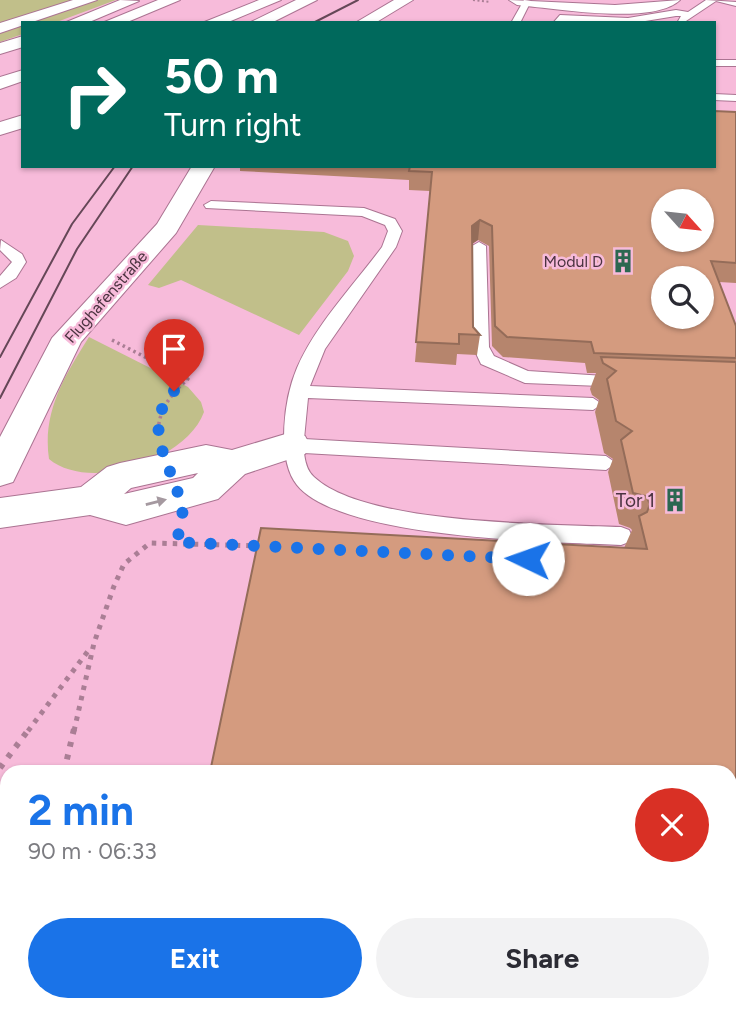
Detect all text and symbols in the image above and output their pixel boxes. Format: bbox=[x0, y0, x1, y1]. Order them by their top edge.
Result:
text: 50 m bbox=[164, 46, 279, 105]
icon: right bbox=[49, 49, 140, 140]
text: Turn right bbox=[164, 106, 302, 144]
north arrow bbox=[651, 189, 714, 252]
map controls bbox=[651, 189, 714, 329]
street label: Flughafenstraße bbox=[61, 247, 151, 347]
building icon: Modul D bbox=[609, 247, 637, 275]
place label: Modul D bbox=[543, 252, 603, 271]
button: search bbox=[651, 266, 714, 329]
pin bbox=[144, 319, 204, 391]
icon: arrive bbox=[155, 330, 193, 368]
building icon: Tor 1 bbox=[661, 486, 689, 514]
place label: Tor 1 bbox=[616, 489, 655, 512]
one-way arrow bbox=[145, 496, 167, 507]
position arrow bbox=[491, 522, 565, 596]
text: 2 min bbox=[28, 785, 134, 836]
button: close bbox=[635, 788, 709, 862]
text: 90 m · 06:33 bbox=[28, 837, 157, 865]
button: Exit bbox=[28, 918, 362, 998]
button: Share bbox=[376, 918, 709, 998]

